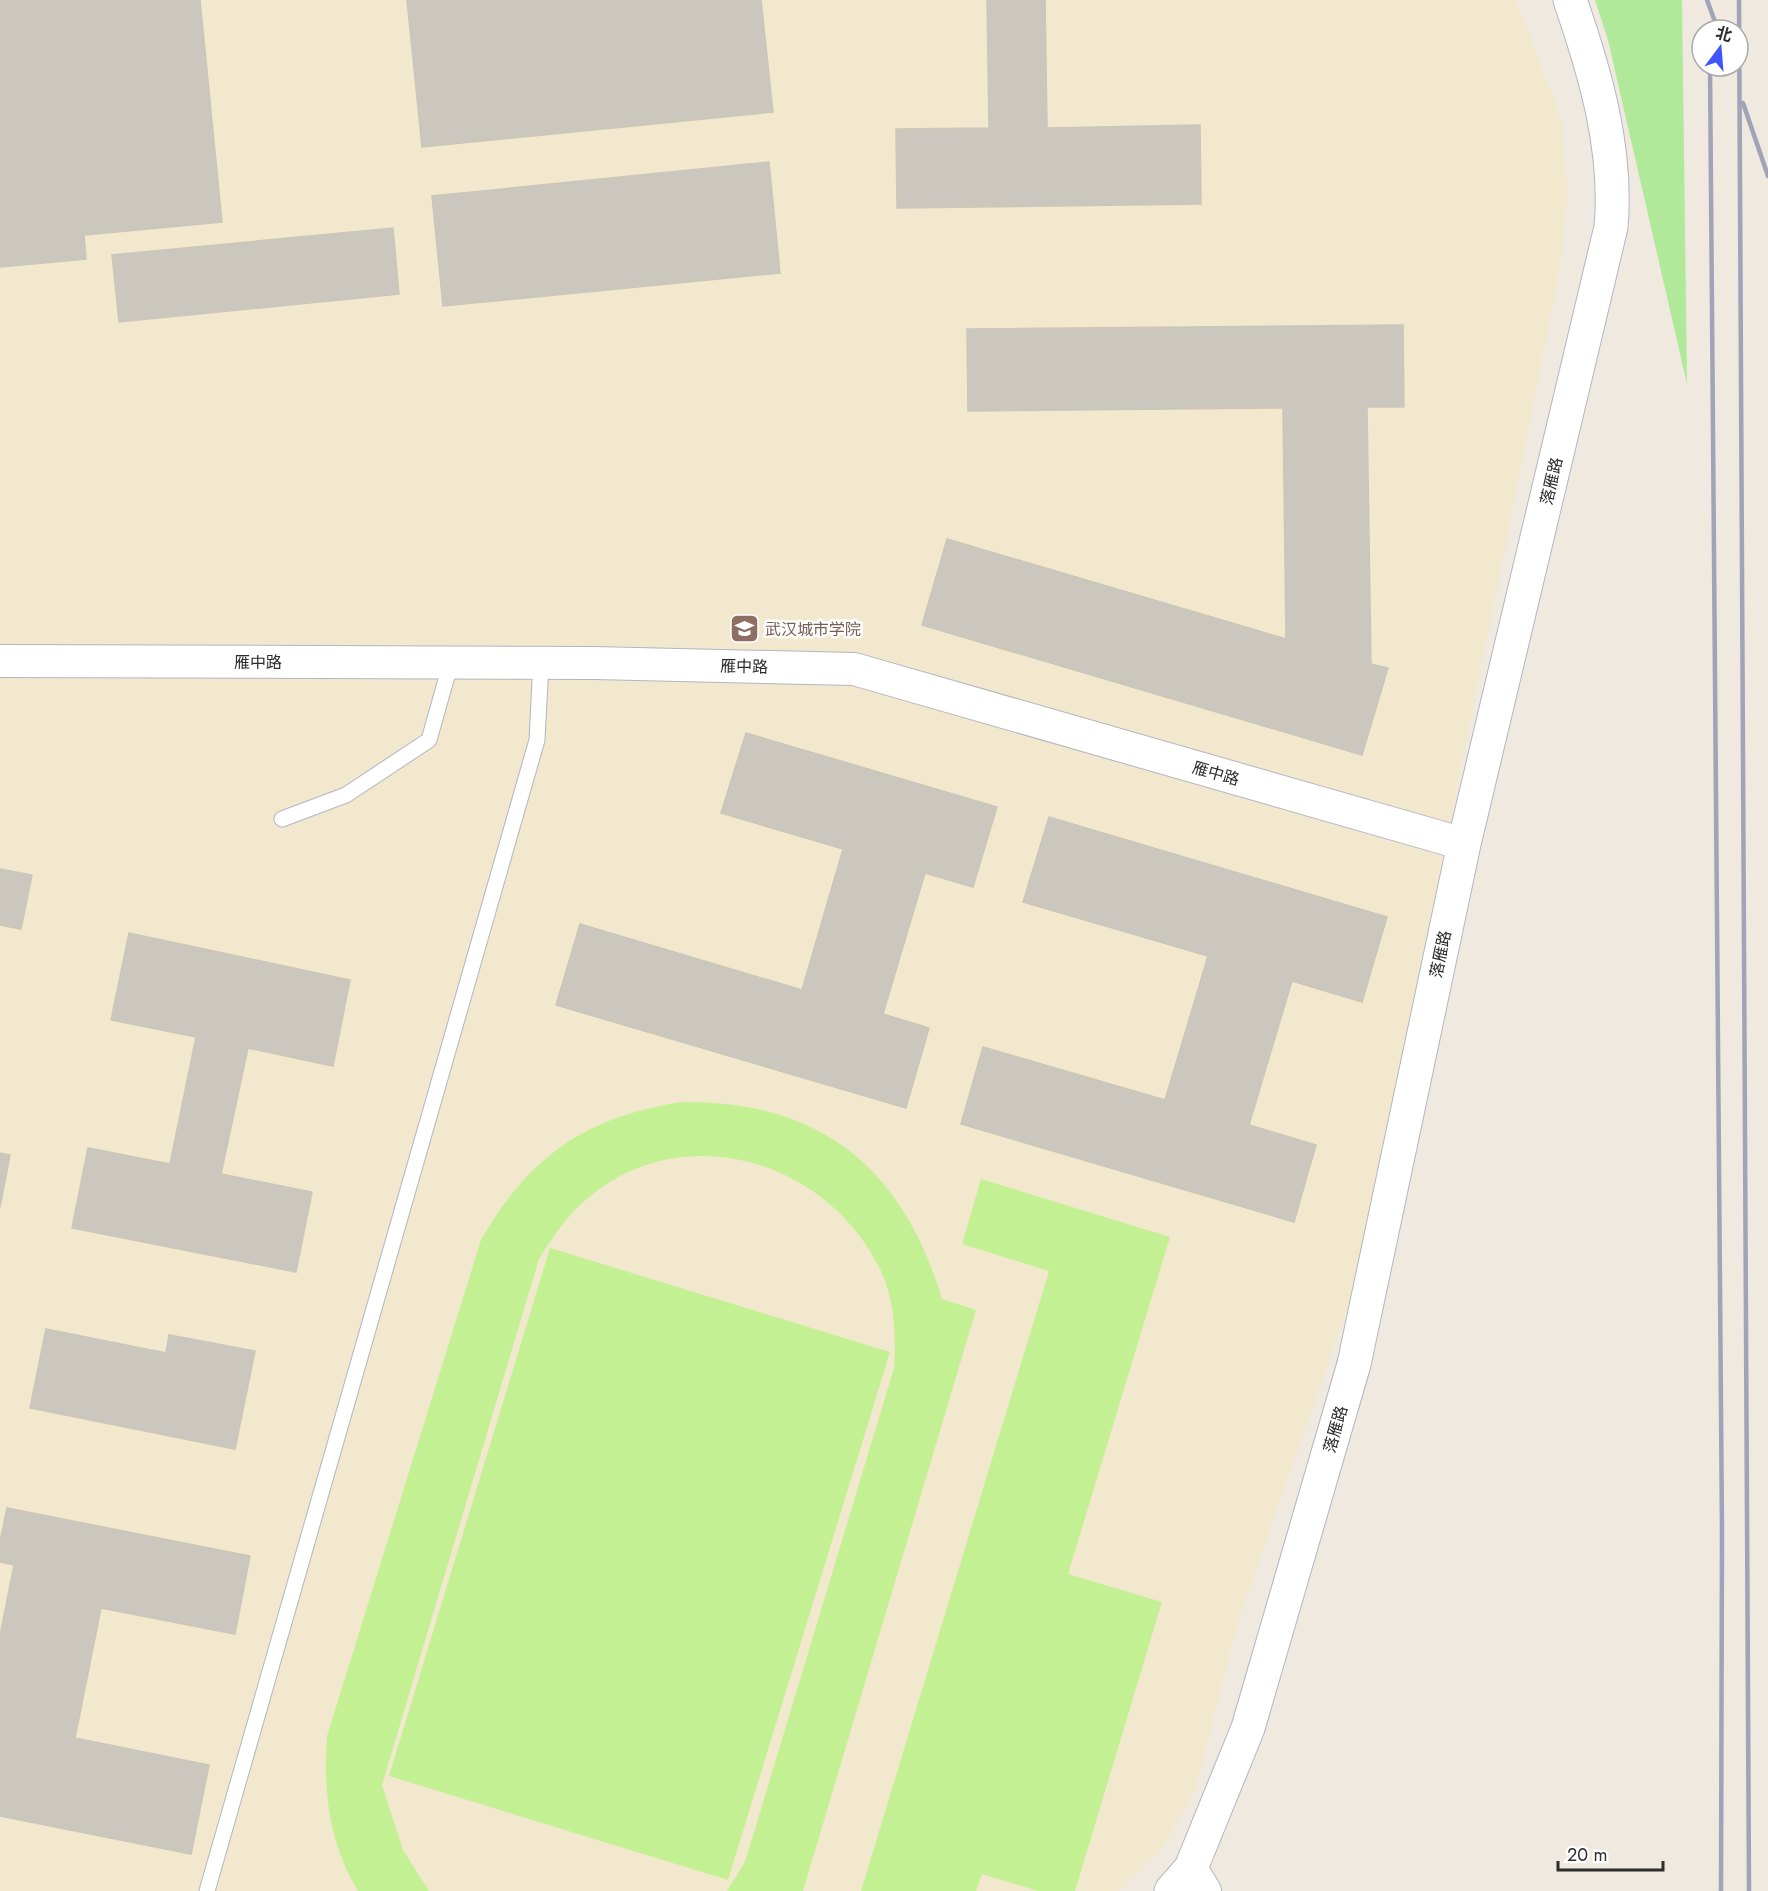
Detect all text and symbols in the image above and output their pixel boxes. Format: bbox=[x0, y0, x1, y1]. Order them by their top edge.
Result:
north arrow bbox=[1690, 18, 1750, 78]
text: 北 bbox=[1713, 21, 1735, 47]
street label: 落雁路 bbox=[1535, 455, 1568, 507]
school or university icon: 武汉城市学院 bbox=[728, 613, 760, 645]
place label: 武汉城市学院 bbox=[765, 618, 861, 641]
street label: 雁中路 bbox=[234, 651, 282, 674]
street label: 雁中路 bbox=[720, 655, 768, 678]
street label: 雁中路 bbox=[1190, 756, 1242, 791]
street label: 落雁路 bbox=[1424, 928, 1457, 980]
street label: 落雁路 bbox=[1318, 1403, 1353, 1455]
scale bar bbox=[1558, 1834, 1663, 1872]
text: 20 m bbox=[1567, 1842, 1607, 1868]

